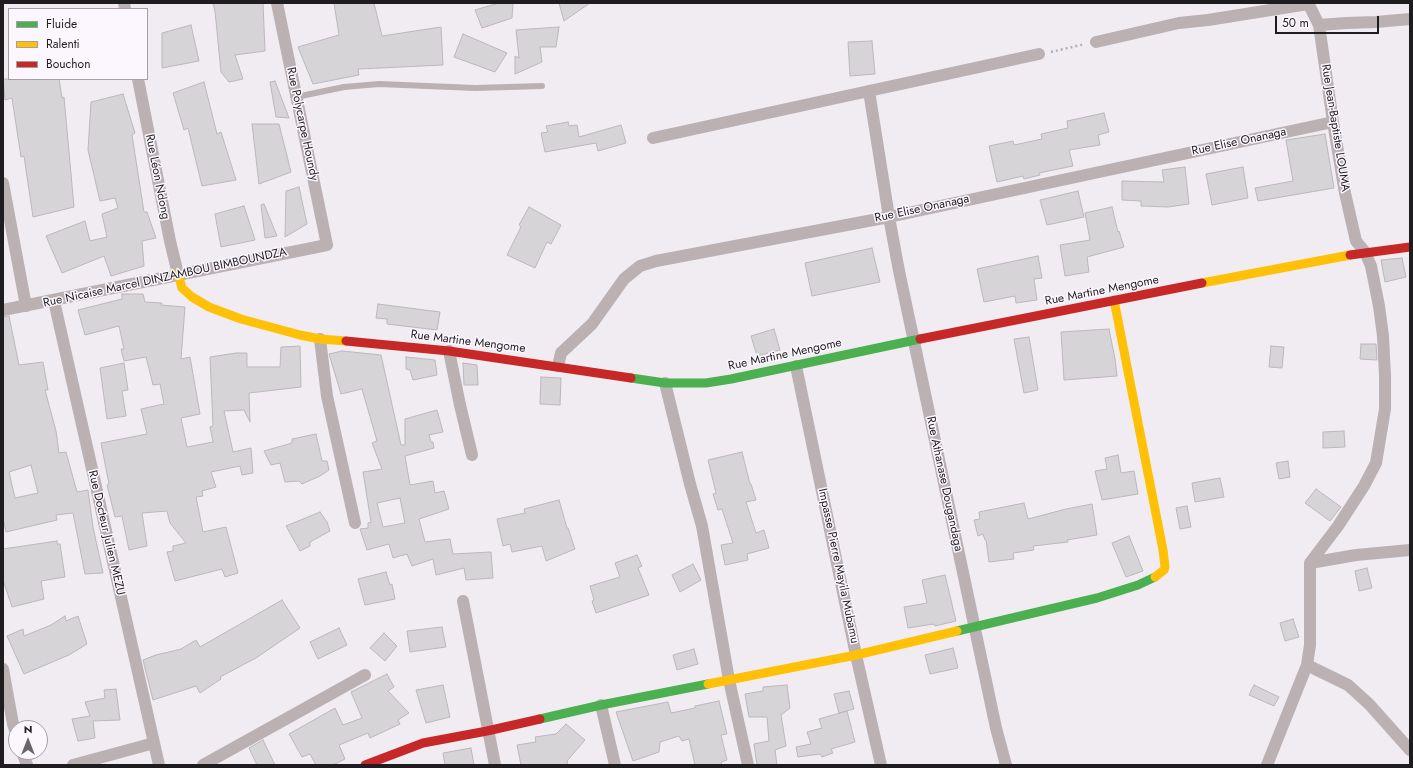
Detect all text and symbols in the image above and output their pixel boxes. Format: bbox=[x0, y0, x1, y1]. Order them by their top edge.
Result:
legend bbox=[8, 8, 148, 80]
scale bar bbox=[1277, 8, 1381, 34]
text: 50 m bbox=[1282, 14, 1309, 32]
text: Fluide bbox=[46, 15, 77, 33]
text: Ralenti bbox=[46, 35, 80, 53]
text: Bouchon bbox=[46, 55, 90, 73]
street label: Rue Jean-Baptiste LOUMA bbox=[1318, 63, 1352, 193]
street label: Rue Polycarpe Houndy bbox=[283, 66, 321, 182]
street label: Rue Elise Onanaga bbox=[1190, 125, 1288, 159]
street label: Rue Léon Ndong bbox=[142, 133, 172, 221]
street label: Rue Elise Onanaga bbox=[873, 192, 971, 226]
street label: Rue Nicaise Marcel DINZAMBOU BIMBOUNDZA bbox=[42, 245, 288, 311]
street label: Rue Martine Mengome bbox=[1044, 273, 1160, 309]
street label: Rue Martine Mengome bbox=[410, 328, 526, 356]
street label: Rue Martine Mengome bbox=[727, 336, 843, 374]
street label: Rue Athanase Dougandaga bbox=[923, 415, 965, 553]
street label: Rue Docteur Julien MEZU bbox=[85, 469, 127, 597]
street label: Impasse Pierre Mayila Mubamu bbox=[814, 487, 862, 645]
north arrow bbox=[8, 720, 48, 760]
text: N bbox=[24, 721, 32, 737]

